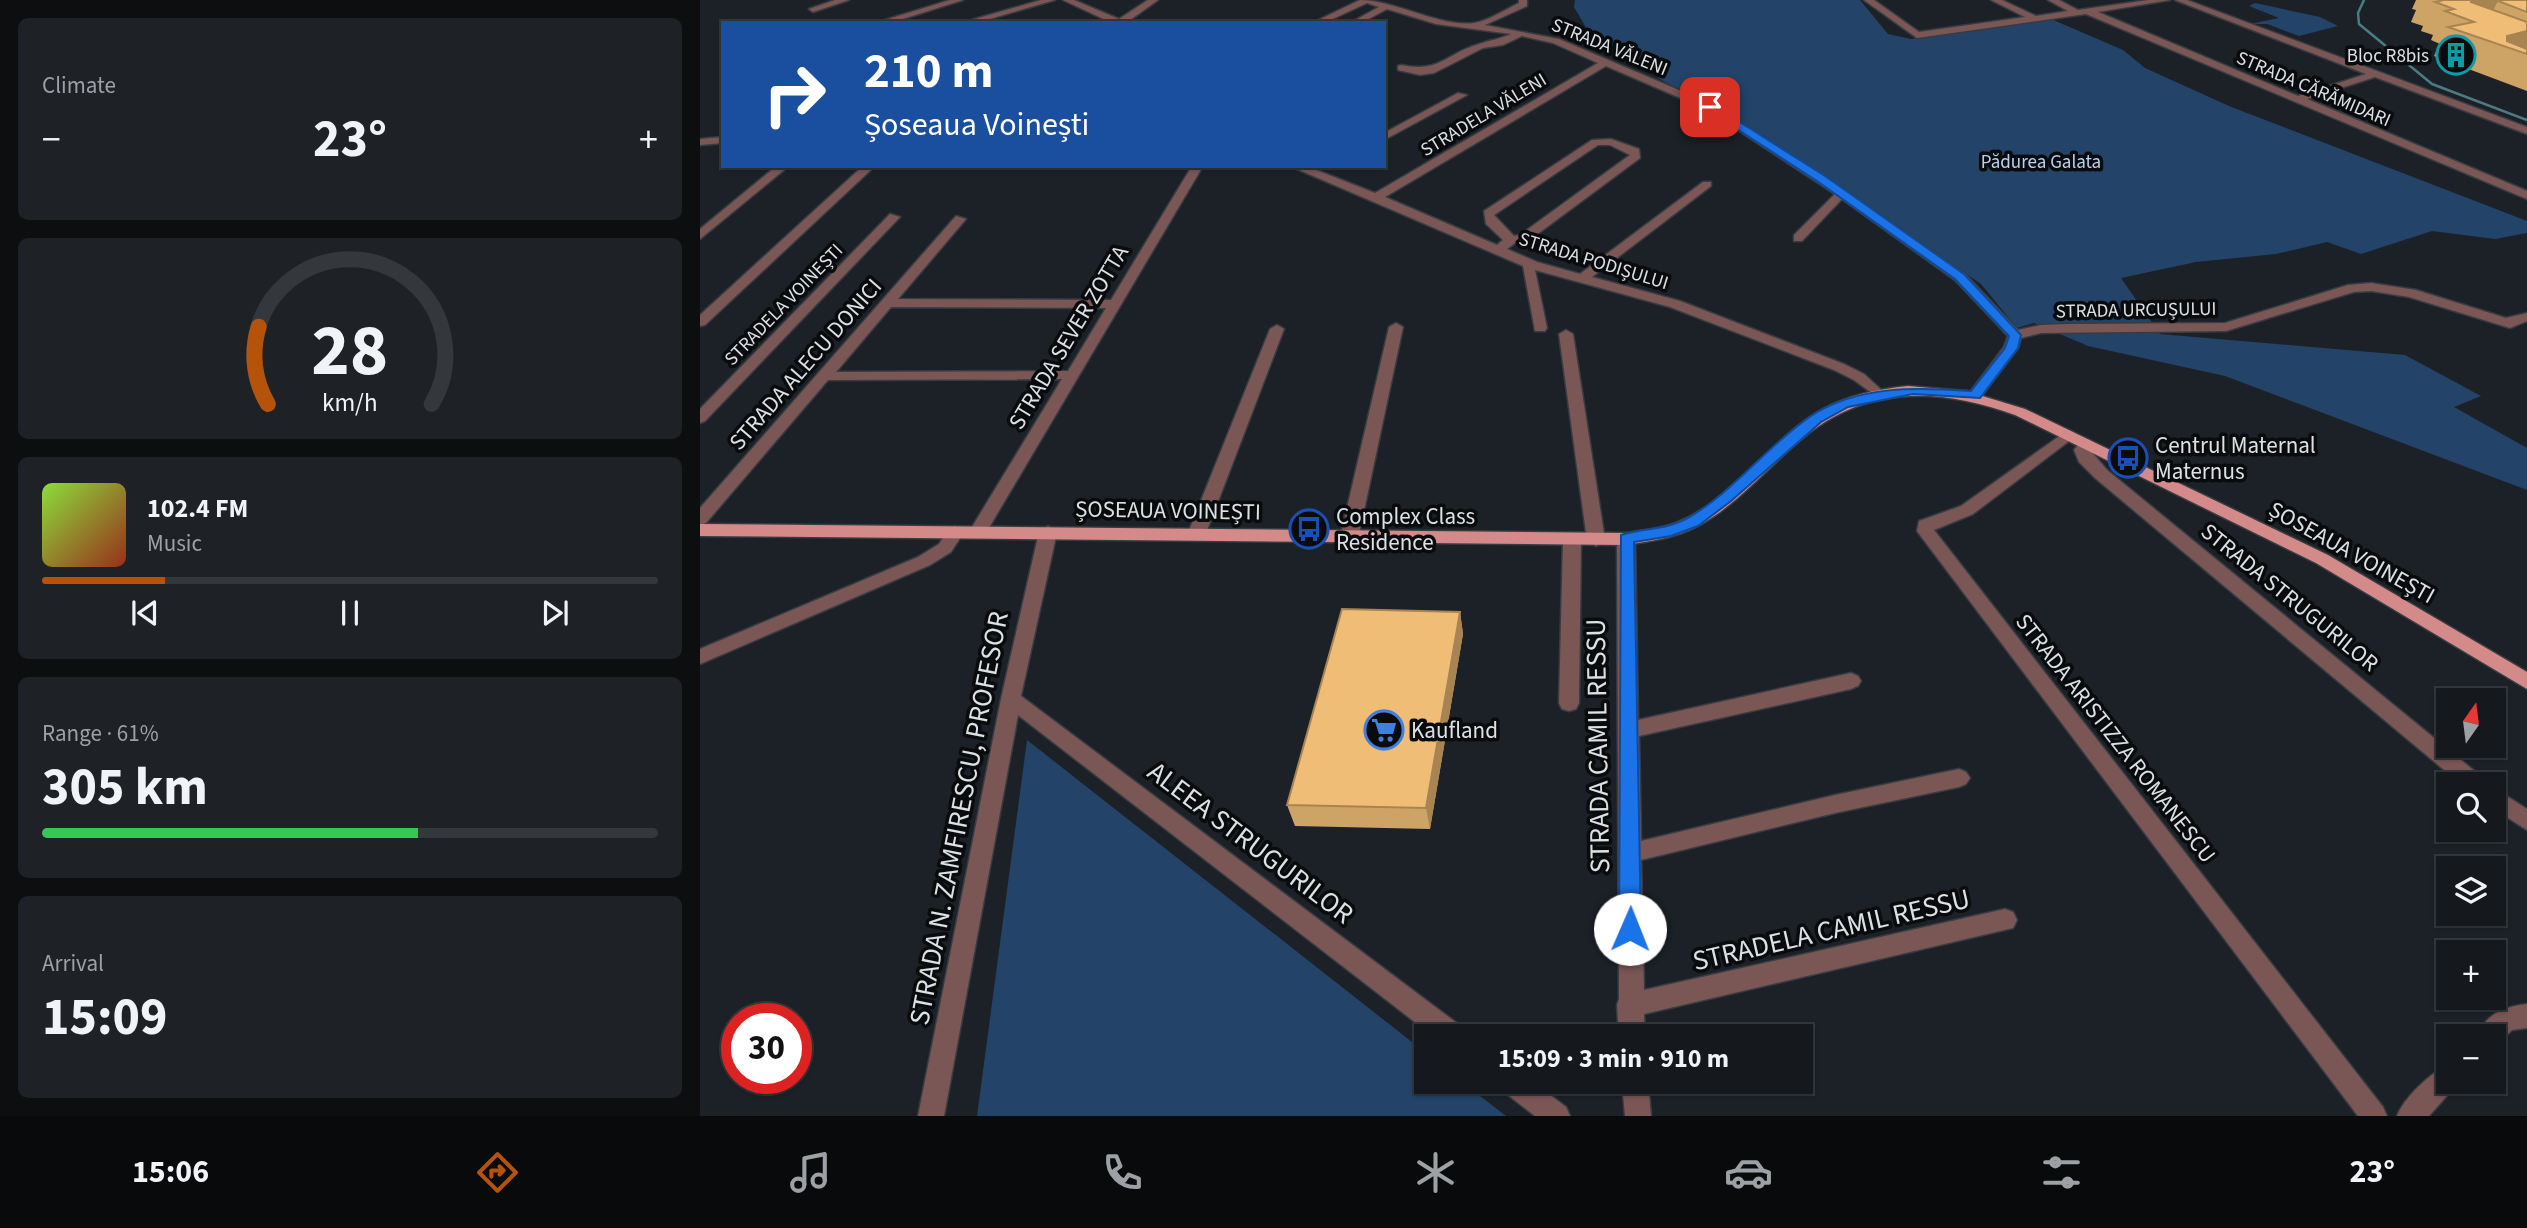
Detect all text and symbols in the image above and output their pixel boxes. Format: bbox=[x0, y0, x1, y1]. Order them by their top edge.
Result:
street label: STRADA VĂLENI bbox=[1547, 12, 1672, 83]
building icon: Bloc R8bis bbox=[2435, 34, 2477, 76]
text: 210 m bbox=[864, 37, 993, 107]
place label: Bloc R8bis bbox=[2347, 43, 2429, 70]
street label: STRADA CĂRĂMIDARI bbox=[2232, 45, 2395, 134]
icon: right bbox=[749, 49, 840, 140]
street label: STRADELA VĂLENI bbox=[1416, 67, 1552, 164]
text: Climate bbox=[42, 69, 116, 102]
pin bbox=[1680, 77, 1740, 137]
icon: arrive bbox=[1691, 88, 1729, 126]
text: Șoseaua Voinești bbox=[864, 102, 1089, 148]
text: 23° bbox=[313, 103, 387, 177]
text: − bbox=[42, 113, 61, 167]
text: + bbox=[639, 113, 658, 167]
park label: Pădurea Galata bbox=[1981, 149, 2101, 176]
street label: STRADA PODIȘULUI bbox=[1515, 226, 1672, 297]
street label: STRADELA VOINEȘTI bbox=[719, 238, 850, 372]
street label: STRADA SEVER ZOTTA bbox=[1000, 238, 1137, 436]
street label: STRADA ALECU DONICI bbox=[721, 271, 889, 457]
street label: STRADA URCUȘULUI bbox=[2055, 296, 2217, 325]
text: 28 bbox=[312, 300, 388, 404]
text: km/h bbox=[322, 385, 378, 421]
place label: Centrul Maternal Maternus bbox=[2155, 429, 2316, 488]
bus stop icon: Centrul Maternal Maternus bbox=[2107, 437, 2149, 479]
text: 102.4 FM bbox=[147, 490, 248, 527]
street label: ȘOSEAUA VOINEȘTI bbox=[1075, 492, 1261, 529]
street label: ȘOSEAUA VOINEȘTI bbox=[2263, 493, 2441, 612]
place label: Complex Class Residence bbox=[1336, 500, 1475, 559]
bus stop icon: Complex Class Residence bbox=[1288, 508, 1330, 550]
street label: STRADA STRUGURILOR bbox=[2194, 515, 2385, 679]
text: Music bbox=[147, 527, 202, 560]
icon: previous bbox=[126, 594, 164, 632]
icon: pause bbox=[331, 594, 369, 632]
icon: next bbox=[536, 594, 574, 632]
street label: STRADA ARISTIZZA ROMANESCU bbox=[2008, 607, 2224, 870]
street label: STRADA N. ZAMFIRESCU, PROFESOR bbox=[899, 608, 1019, 1028]
street label: STRADA CAMIL RESSU bbox=[1576, 618, 1620, 874]
north arrow bbox=[2436, 688, 2506, 758]
map controls bbox=[2436, 688, 2506, 1094]
supermarket icon: Kaufland bbox=[1363, 709, 1405, 751]
place label: Kaufland bbox=[1411, 714, 1498, 747]
text: Range · 61% bbox=[42, 717, 159, 750]
text: 305 km bbox=[42, 751, 208, 825]
street label: ALEEA STRUGURILOR bbox=[1139, 752, 1362, 934]
button: search bbox=[2436, 772, 2506, 842]
button: layers bbox=[2436, 856, 2506, 926]
street label: STRADELA CAMIL RESSU bbox=[1689, 879, 1974, 981]
position arrow bbox=[1593, 892, 1667, 966]
button: + bbox=[2436, 940, 2506, 1010]
text: Arrival bbox=[42, 947, 104, 980]
text: 15:09 bbox=[42, 981, 167, 1055]
speed limit sign: 30 bbox=[721, 1003, 812, 1094]
button: − bbox=[2436, 1024, 2506, 1094]
text: 15:09 · 3 min · 910 m bbox=[1498, 1040, 1729, 1077]
icon: directions bbox=[473, 1148, 522, 1197]
icon: music bbox=[786, 1148, 835, 1197]
icon: phone bbox=[1098, 1148, 1147, 1197]
icon: climate bbox=[1411, 1148, 1460, 1197]
icon: car bbox=[1724, 1148, 1773, 1197]
icon: filters bbox=[2037, 1148, 2086, 1197]
text: 15:06 bbox=[132, 1149, 209, 1195]
text: 23° bbox=[2350, 1149, 2395, 1195]

